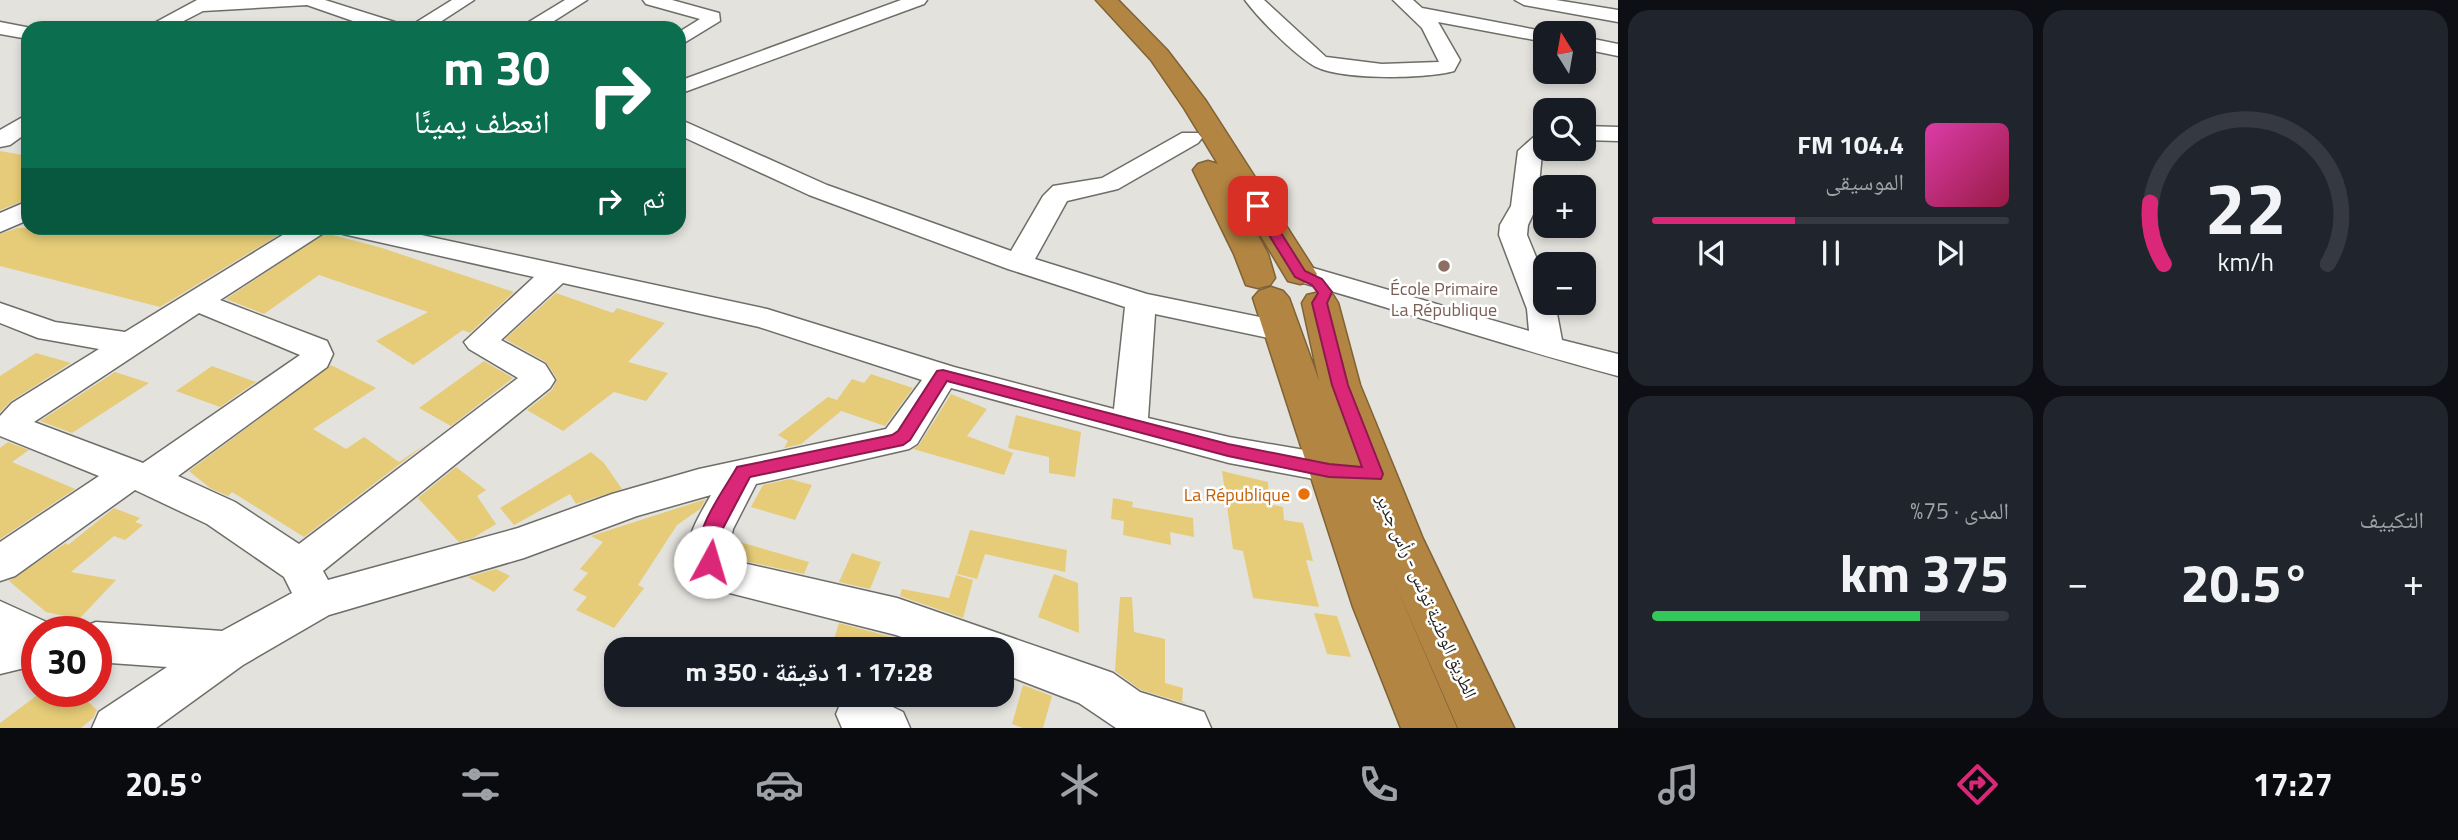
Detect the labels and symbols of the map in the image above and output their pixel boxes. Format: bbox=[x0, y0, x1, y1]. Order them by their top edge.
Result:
north arrow bbox=[1533, 21, 1596, 84]
pin bbox=[1228, 176, 1288, 236]
marker: École Primaire La République bbox=[1436, 258, 1452, 274]
place label: École Primaire La République bbox=[1390, 275, 1498, 323]
place label: La République bbox=[1184, 481, 1290, 508]
marker: La République bbox=[1296, 486, 1312, 502]
street label: الطريق الوطنية تونس - رأس جدير bbox=[1369, 489, 1484, 703]
position arrow bbox=[673, 525, 747, 599]
speed limit sign: 30 bbox=[21, 616, 112, 707]

